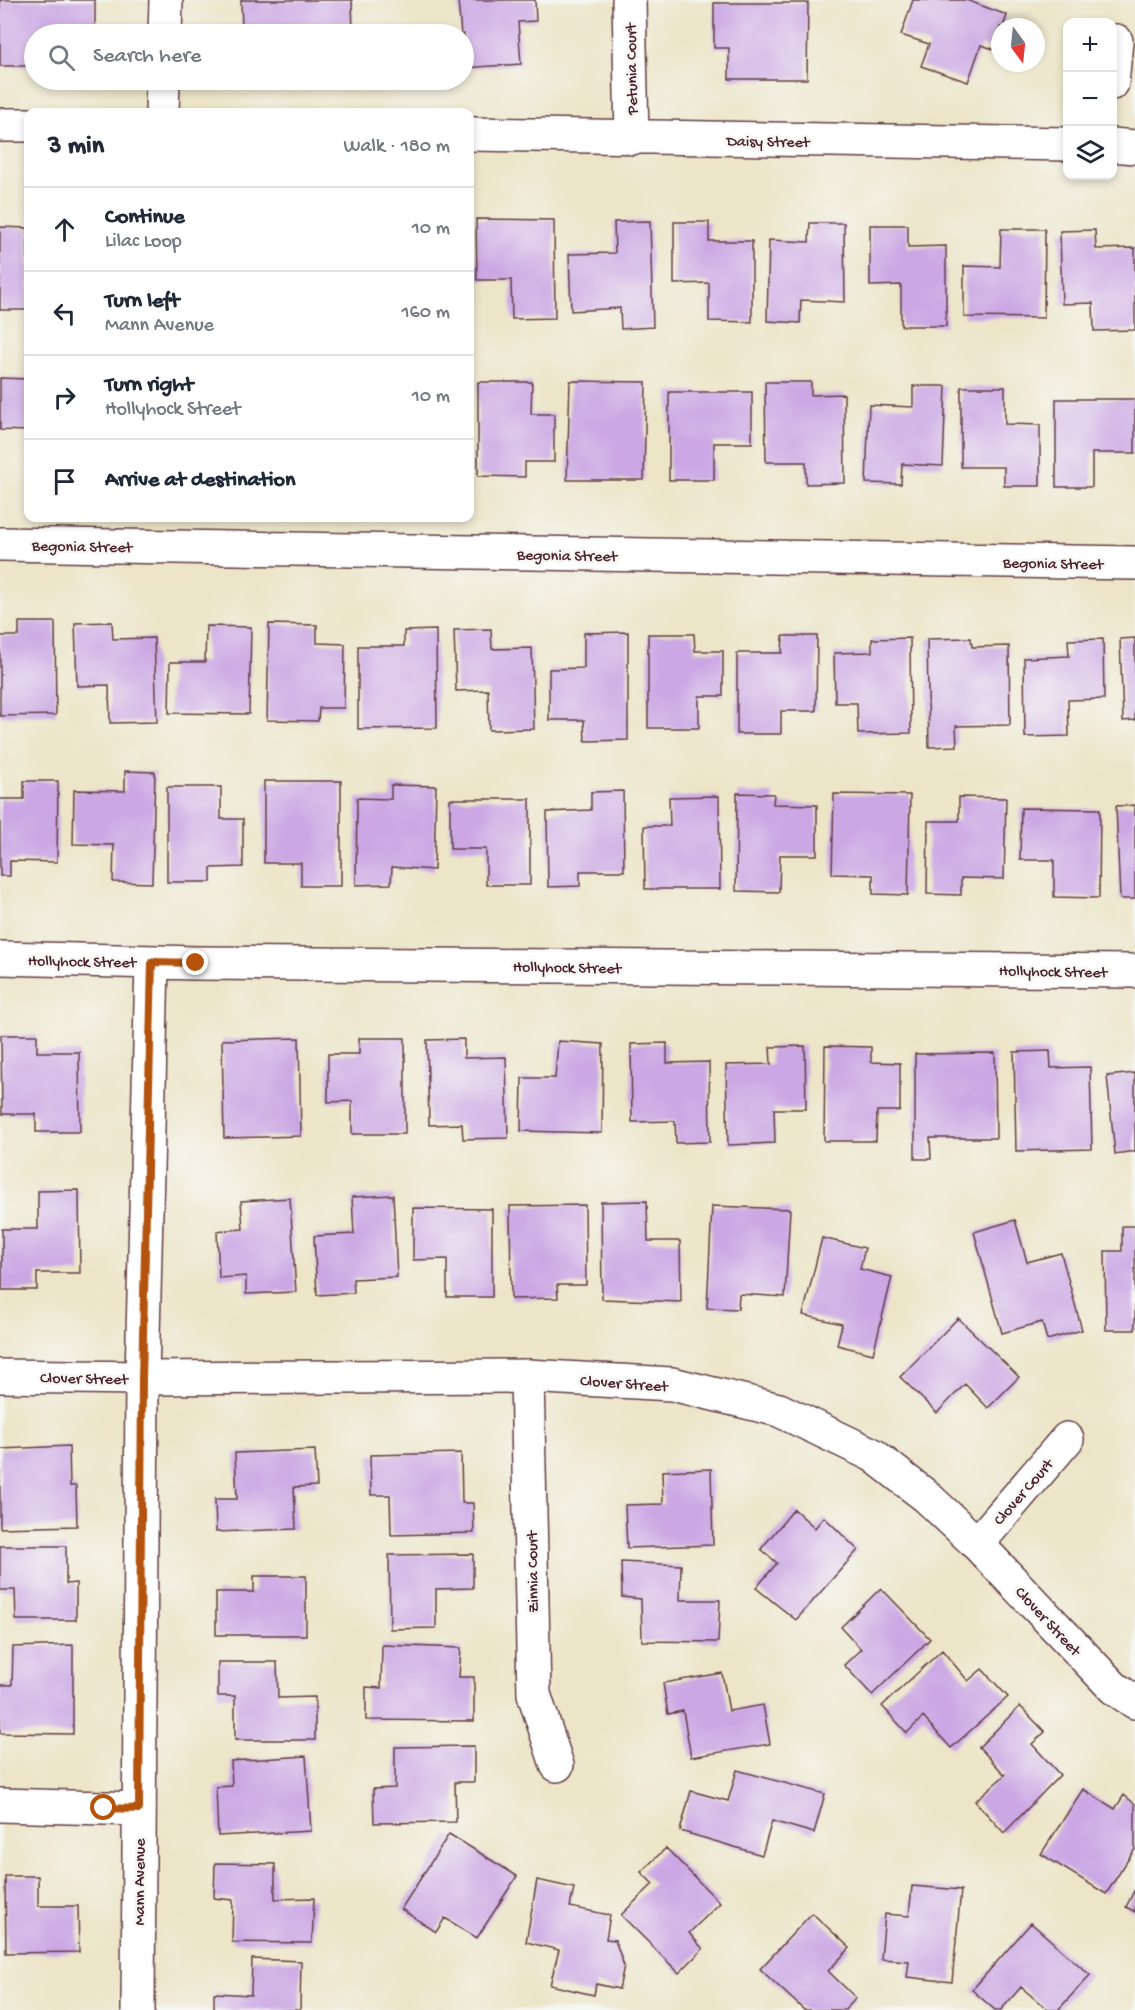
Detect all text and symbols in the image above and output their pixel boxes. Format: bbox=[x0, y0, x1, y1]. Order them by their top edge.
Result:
north arrow bbox=[991, 18, 1045, 72]
map controls bbox=[1063, 18, 1117, 180]
button: + bbox=[1063, 18, 1117, 72]
street label: Petunia Court bbox=[623, 22, 644, 116]
search box bbox=[24, 24, 474, 90]
icon: search bbox=[45, 41, 78, 74]
text: Search here bbox=[93, 44, 201, 70]
button: − bbox=[1063, 72, 1117, 126]
button: layers bbox=[1063, 126, 1117, 180]
text: 3 min bbox=[48, 132, 104, 163]
street label: Daisy Street bbox=[725, 133, 811, 154]
text: Walk · 180 m bbox=[343, 136, 450, 159]
text: Continue bbox=[105, 205, 185, 231]
icon: ahead bbox=[48, 213, 81, 246]
text: 10 m bbox=[412, 218, 450, 241]
text: Lilac Loop bbox=[105, 231, 182, 254]
text: Turn left bbox=[105, 289, 179, 315]
icon: left bbox=[48, 297, 81, 330]
text: 160 m bbox=[401, 302, 450, 325]
text: Mann Avenue bbox=[105, 315, 214, 338]
text: Turn right bbox=[105, 373, 193, 399]
icon: right bbox=[48, 381, 81, 414]
text: 10 m bbox=[412, 386, 450, 409]
text: Hollyhock Street bbox=[105, 399, 240, 422]
icon: arrive bbox=[48, 465, 81, 498]
text: Arrive at destination bbox=[105, 468, 295, 494]
street label: Begonia Street bbox=[31, 538, 134, 559]
street label: Begonia Street bbox=[516, 547, 619, 568]
street label: Begonia Street bbox=[1002, 555, 1105, 576]
route end bbox=[182, 949, 208, 975]
street label: Hollyhock Street bbox=[28, 953, 138, 974]
street label: Hollyhock Street bbox=[513, 959, 623, 980]
street label: Hollyhock Street bbox=[999, 963, 1109, 984]
street label: Clover Street bbox=[40, 1370, 130, 1391]
street label: Clover Street bbox=[579, 1373, 670, 1398]
street label: Clover Court bbox=[991, 1455, 1060, 1530]
street label: Zinnia Court bbox=[524, 1529, 545, 1613]
street label: Clover Street bbox=[1010, 1584, 1084, 1662]
route start bbox=[90, 1794, 116, 1820]
street label: Mann Avenue bbox=[132, 1838, 151, 1926]

